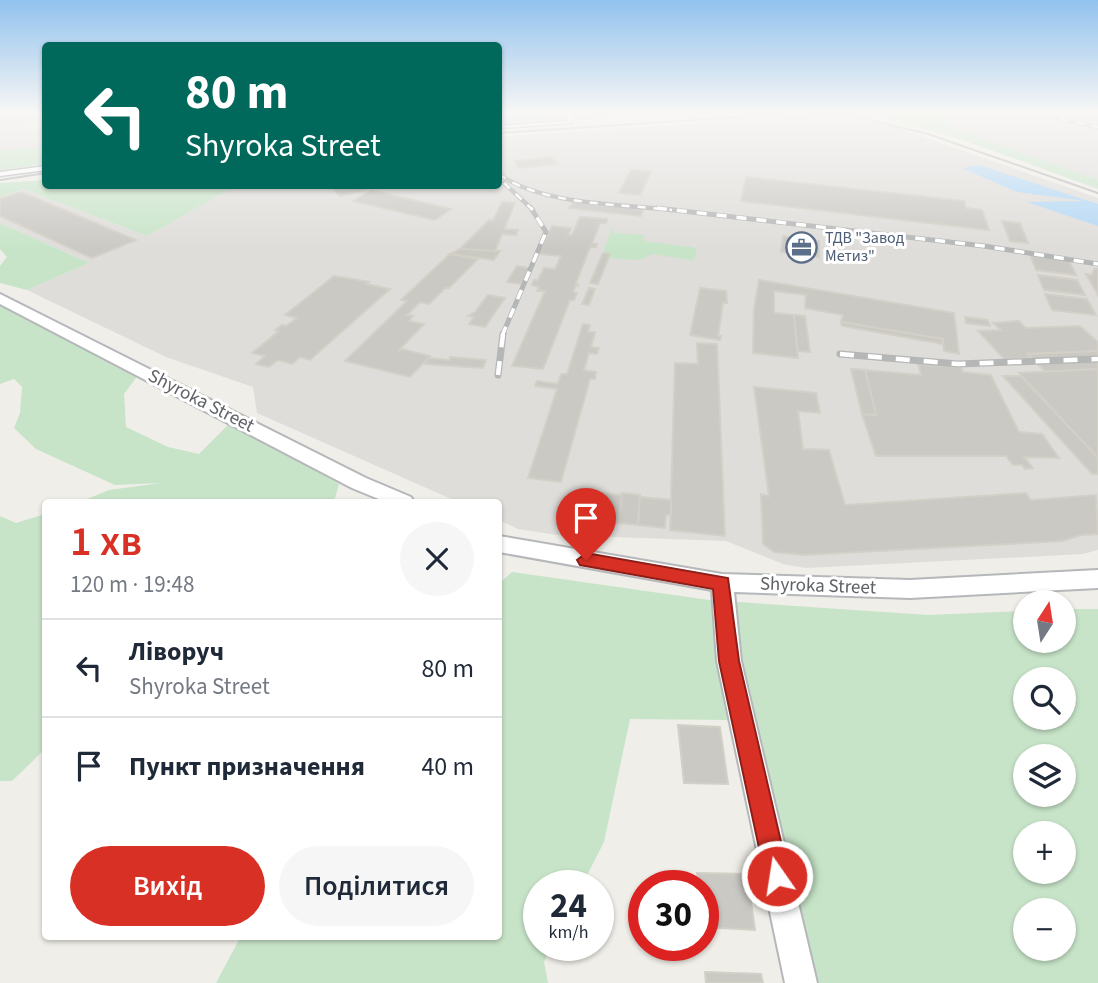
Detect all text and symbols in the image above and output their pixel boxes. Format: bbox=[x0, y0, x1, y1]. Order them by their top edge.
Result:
text: 80 m bbox=[185, 58, 289, 128]
icon: left bbox=[70, 70, 161, 161]
text: Shyroka Street bbox=[185, 123, 381, 169]
place label: ТДВ "Завод Метиз" bbox=[825, 227, 905, 267]
office icon: ТДВ "Завод Метиз" bbox=[785, 230, 819, 264]
street label: Shyroka Street bbox=[143, 363, 259, 440]
pin bbox=[556, 488, 616, 560]
icon: arrive bbox=[567, 499, 605, 537]
text: 1 хв bbox=[70, 512, 142, 572]
button: close bbox=[400, 522, 474, 596]
text: 120 m · 19:48 bbox=[70, 568, 194, 601]
street label: Shyroka Street bbox=[759, 570, 877, 602]
north arrow bbox=[1013, 590, 1076, 653]
map controls bbox=[1013, 590, 1076, 961]
text: Ліворуч bbox=[129, 633, 224, 670]
icon: left bbox=[70, 649, 108, 687]
text: 80 m bbox=[421, 650, 474, 687]
button: search bbox=[1013, 667, 1076, 730]
text: Shyroka Street bbox=[129, 670, 270, 703]
button: layers bbox=[1013, 744, 1076, 807]
icon: arrive bbox=[70, 747, 108, 785]
text: Пункт призначення bbox=[129, 748, 365, 785]
text: 40 m bbox=[421, 748, 474, 785]
button: + bbox=[1013, 821, 1076, 884]
position arrow bbox=[740, 839, 814, 913]
button: Вихід bbox=[70, 846, 265, 926]
button: Поділитися bbox=[279, 846, 474, 926]
speed limit sign: 30 bbox=[628, 870, 719, 961]
text: 24 bbox=[550, 881, 587, 931]
button: − bbox=[1013, 898, 1076, 961]
text: km/h bbox=[549, 920, 588, 945]

